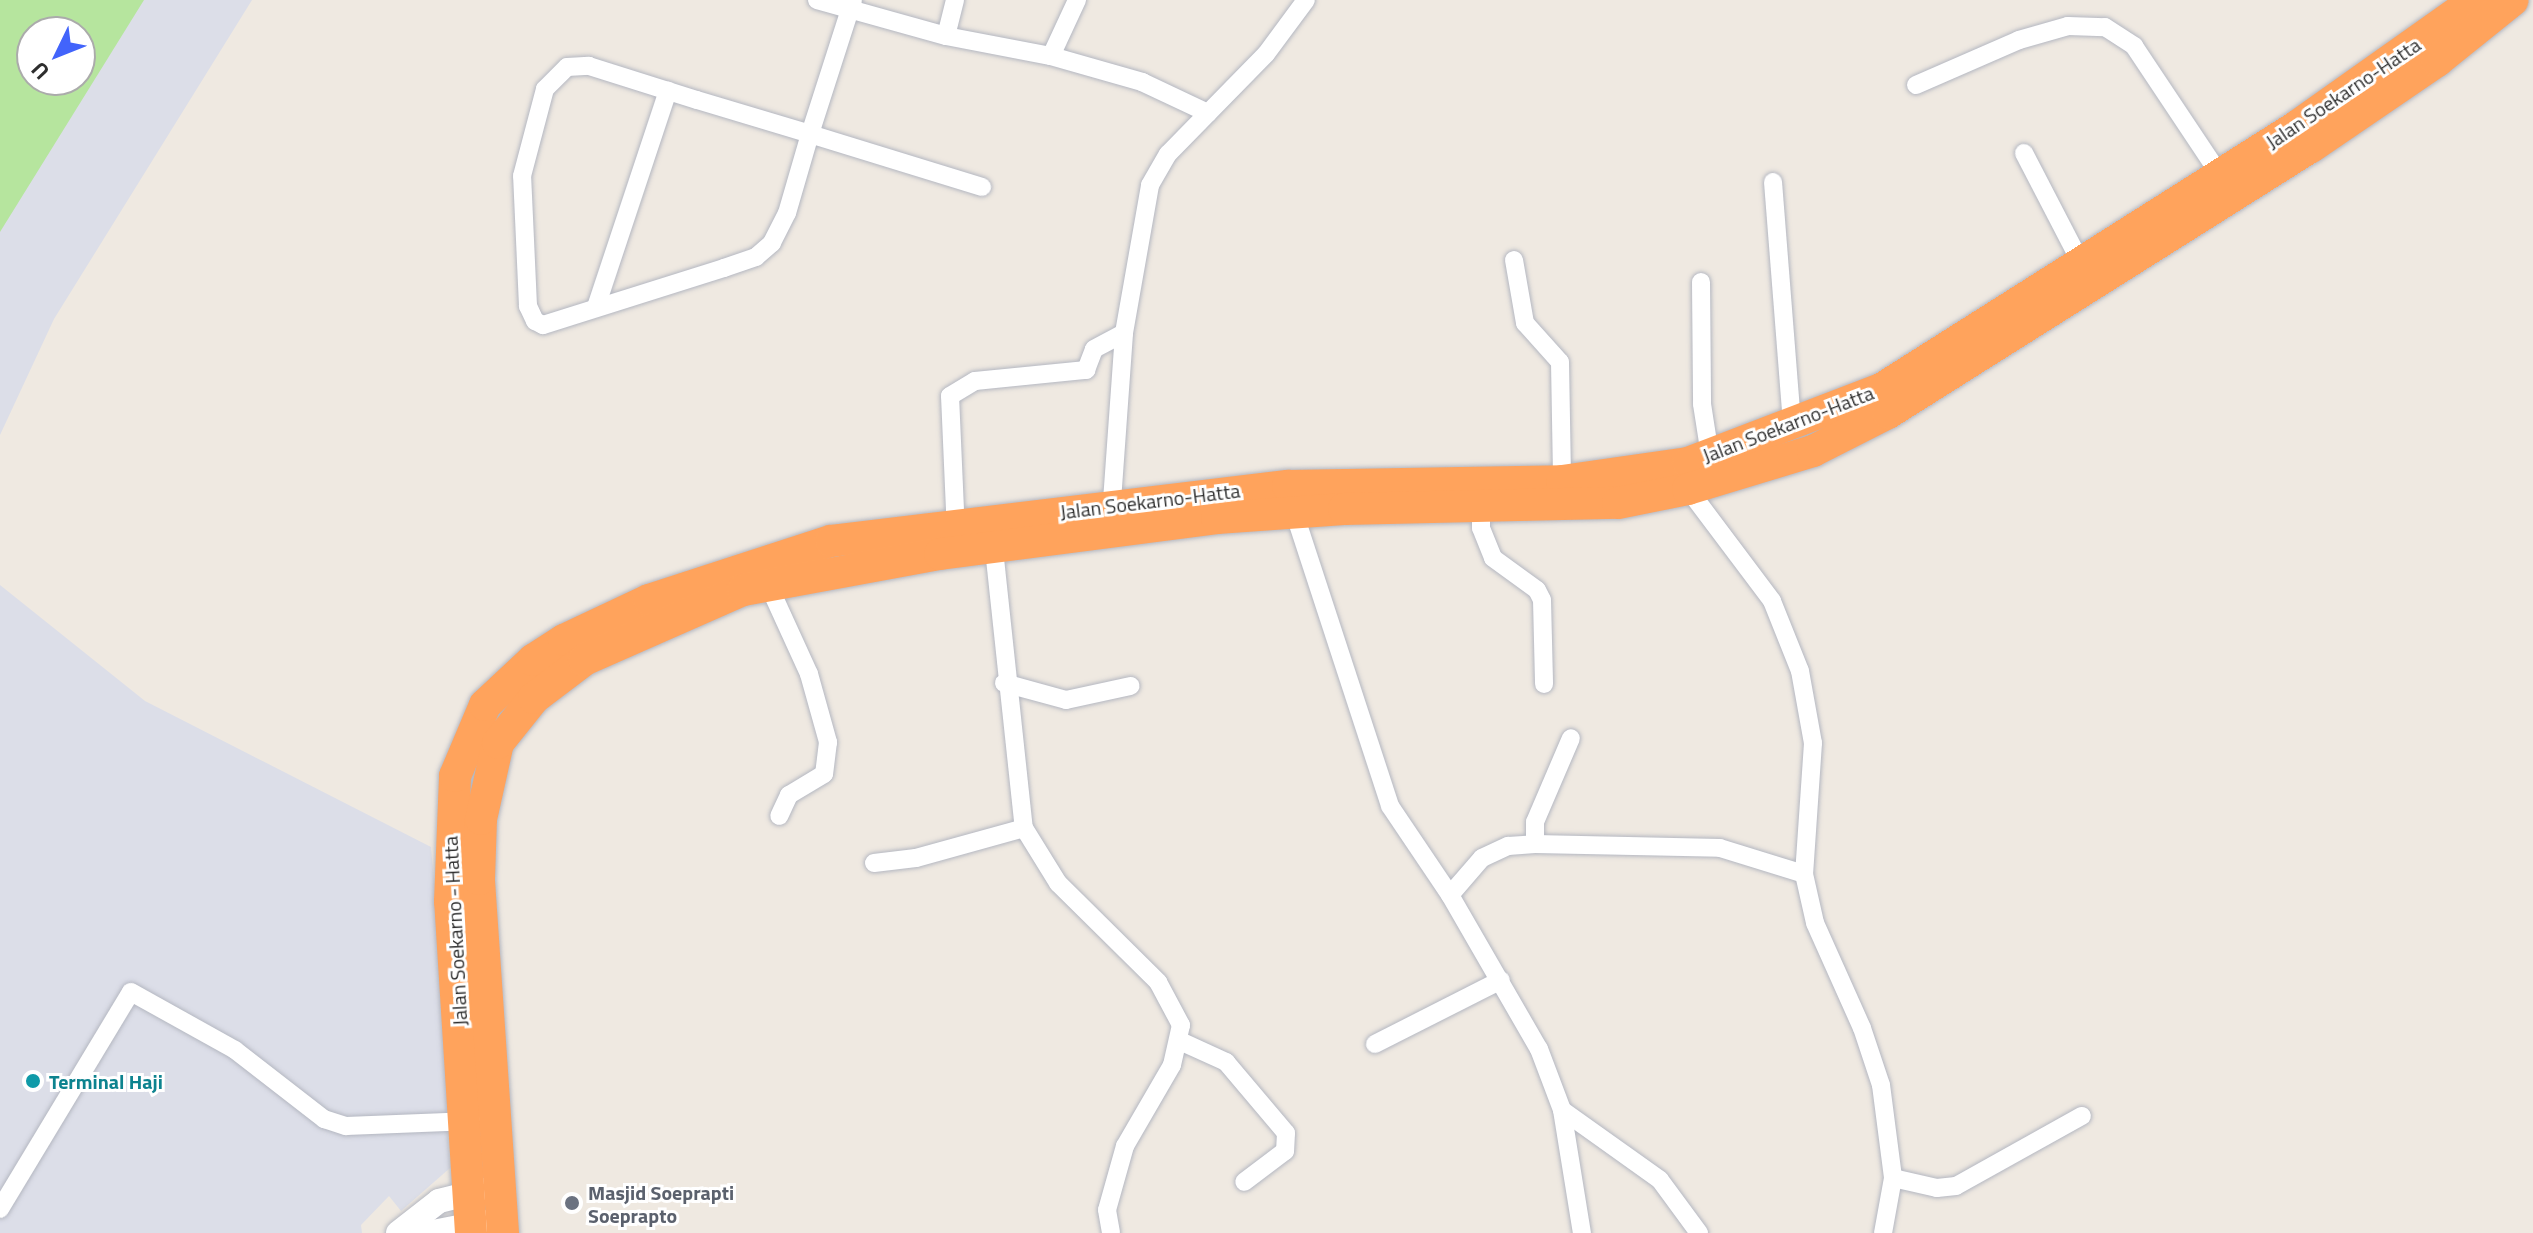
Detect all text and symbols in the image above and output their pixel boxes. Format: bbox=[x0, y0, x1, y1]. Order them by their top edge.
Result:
north arrow bbox=[16, 16, 96, 96]
street label: Jalan Soekarno-Hatta bbox=[2261, 32, 2425, 154]
text: U bbox=[23, 54, 57, 88]
street label: Jalan Soekarno-Hatta bbox=[1699, 380, 1877, 468]
street label: Jalan Soekarno-Hatta bbox=[1059, 478, 1241, 524]
street label: Jalan Soekarno - Hatta bbox=[438, 836, 472, 1026]
place label: Terminal Haji bbox=[49, 1069, 163, 1093]
marker: Terminal Haji bbox=[24, 1072, 42, 1090]
place label: Masjid Soeprapti Soeprapto bbox=[588, 1180, 734, 1227]
marker: Masjid Soeprapti Soeprapto bbox=[563, 1194, 581, 1212]

